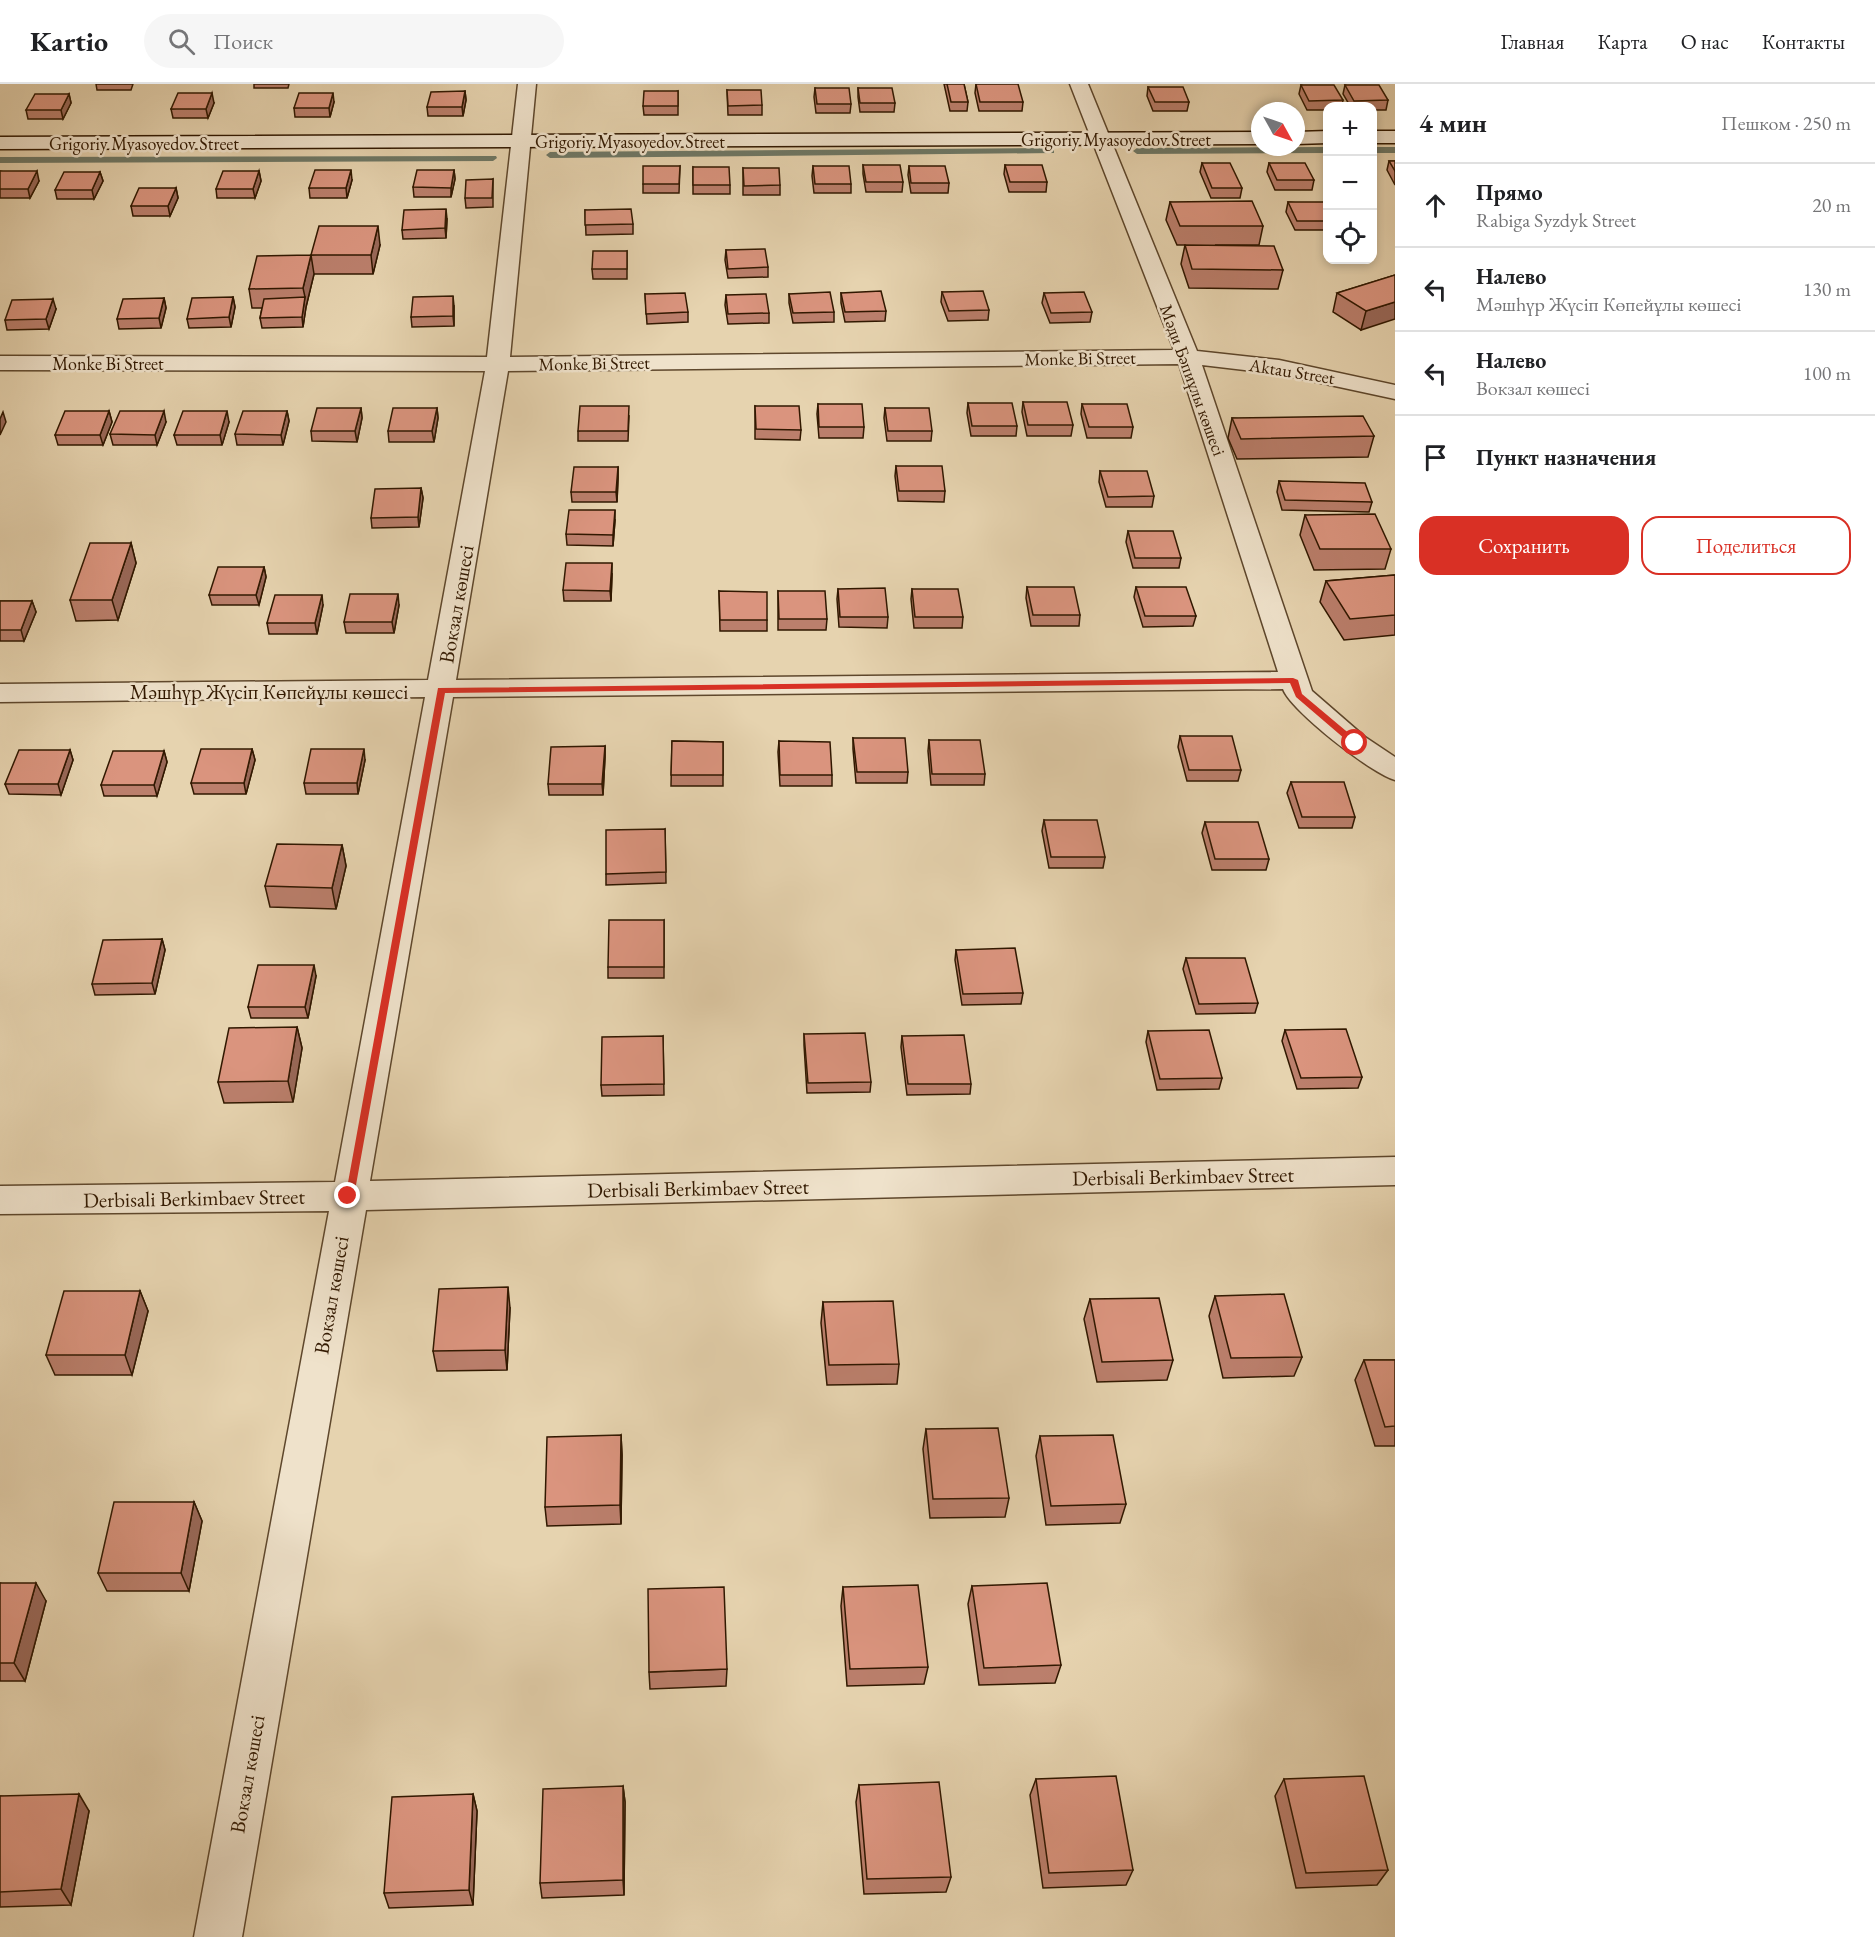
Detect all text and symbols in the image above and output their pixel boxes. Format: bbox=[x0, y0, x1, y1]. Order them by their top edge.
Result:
search box bbox=[144, 14, 564, 68]
text: Kartio bbox=[30, 23, 108, 59]
icon: search bbox=[165, 25, 198, 58]
text: Поиск bbox=[213, 27, 273, 56]
text: Главная bbox=[1500, 28, 1564, 55]
text: Карта bbox=[1597, 28, 1648, 55]
text: О нас bbox=[1681, 28, 1729, 55]
text: Контакты bbox=[1762, 28, 1845, 55]
north arrow bbox=[1251, 102, 1305, 156]
map controls bbox=[1323, 102, 1377, 264]
button: + bbox=[1323, 102, 1377, 156]
text: 4 мин bbox=[1419, 106, 1487, 140]
text: Пешком · 250 m bbox=[1721, 110, 1851, 136]
street label: Grigoriy Myasoyedov Street bbox=[1021, 128, 1211, 151]
street label: Grigoriy Myasoyedov Street bbox=[535, 130, 725, 153]
street label: Grigoriy Myasoyedov Street bbox=[49, 132, 239, 155]
button: − bbox=[1323, 156, 1377, 210]
text: Прямо bbox=[1476, 178, 1543, 207]
icon: ahead bbox=[1419, 189, 1452, 222]
text: 20 m bbox=[1812, 192, 1851, 218]
text: Rabiga Syzdyk Street bbox=[1476, 207, 1636, 233]
button: locate bbox=[1323, 210, 1377, 264]
text: Налево bbox=[1476, 262, 1546, 291]
icon: left bbox=[1419, 273, 1452, 306]
text: 130 m bbox=[1803, 276, 1851, 302]
text: Мәшһүр Жүсіп Көпейұлы көшесі bbox=[1476, 291, 1741, 317]
street label: Мәди Бәпиұлы көшесі bbox=[1155, 301, 1231, 459]
street label: Monke Bi Street bbox=[1024, 346, 1136, 370]
text: Налево bbox=[1476, 346, 1546, 375]
street label: Monke Bi Street bbox=[538, 351, 650, 375]
street label: Monke Bi Street bbox=[52, 352, 164, 375]
street label: Aktau Street bbox=[1247, 353, 1337, 389]
icon: left bbox=[1419, 357, 1452, 390]
text: 100 m bbox=[1803, 360, 1851, 386]
text: Вокзал көшесі bbox=[1476, 375, 1590, 401]
icon: arrive bbox=[1419, 441, 1452, 474]
text: Пункт назначения bbox=[1476, 443, 1656, 472]
button: Сохранить bbox=[1419, 516, 1629, 575]
button: Поделиться bbox=[1641, 516, 1851, 575]
street label: Вокзал көшесі bbox=[432, 543, 480, 665]
street label: Мәшһүр Жүсіп Көпейұлы көшесі bbox=[130, 678, 408, 705]
route start bbox=[1341, 729, 1367, 755]
street label: Derbisali Berkimbaev Street bbox=[1072, 1161, 1295, 1191]
street label: Derbisali Berkimbaev Street bbox=[587, 1173, 810, 1203]
route end bbox=[334, 1182, 360, 1208]
street label: Derbisali Berkimbaev Street bbox=[83, 1183, 306, 1213]
street label: Вокзал көшесі bbox=[307, 1234, 355, 1356]
street label: Вокзал көшесі bbox=[223, 1713, 271, 1835]

